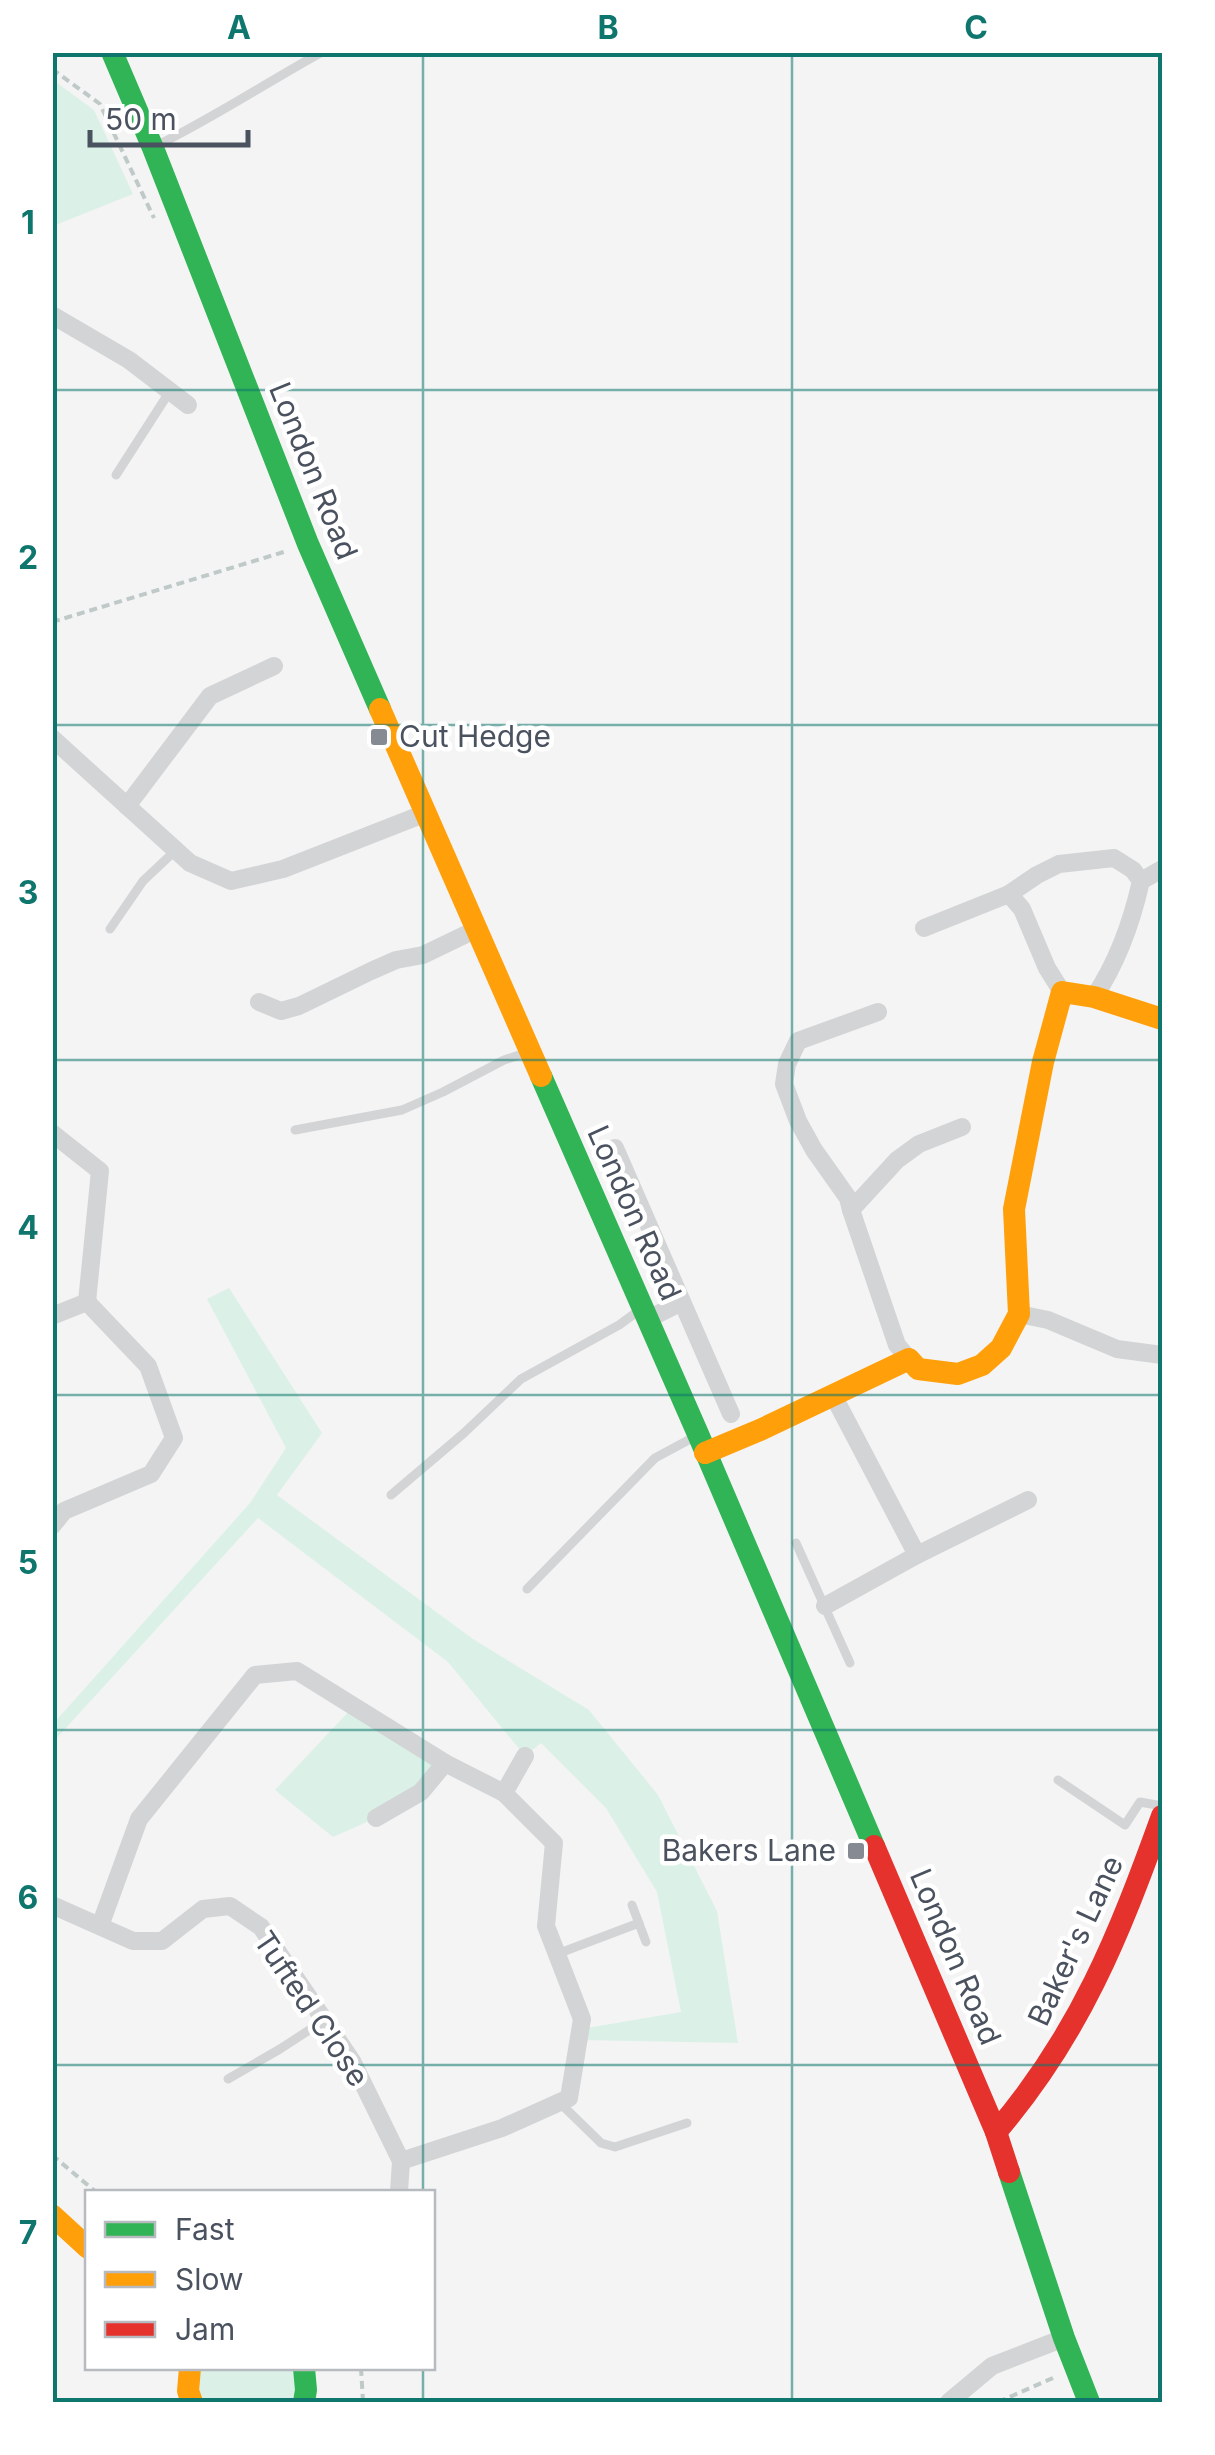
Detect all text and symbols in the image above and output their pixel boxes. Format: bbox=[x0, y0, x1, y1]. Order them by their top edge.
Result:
text: A bbox=[227, 8, 251, 47]
text: B bbox=[597, 8, 619, 47]
text: C bbox=[964, 8, 988, 47]
scale bar bbox=[90, 85, 248, 147]
text: 50 m bbox=[105, 101, 177, 137]
text: 1 bbox=[21, 203, 35, 242]
street label: London Road bbox=[262, 377, 366, 564]
text: 2 bbox=[18, 538, 38, 577]
place label: Cut Hedge bbox=[399, 718, 551, 754]
marker: Cut Hedge bbox=[368, 726, 390, 748]
text: 3 bbox=[18, 873, 38, 912]
street label: London Road bbox=[580, 1120, 690, 1306]
text: 4 bbox=[17, 1208, 39, 1247]
text: 5 bbox=[18, 1543, 38, 1582]
place label: Bakers Lane bbox=[662, 1832, 836, 1868]
marker: Bakers Lane bbox=[845, 1840, 867, 1862]
street label: Baker's Lane bbox=[1020, 1850, 1130, 2031]
street label: London Road bbox=[903, 1863, 1009, 2050]
text: 6 bbox=[18, 1878, 38, 1917]
street label: Tufted Close bbox=[247, 1924, 377, 2093]
legend bbox=[85, 2190, 435, 2370]
text: Fast bbox=[175, 2211, 235, 2247]
text: 7 bbox=[19, 2213, 37, 2252]
text: Slow bbox=[175, 2261, 244, 2297]
text: Jam bbox=[175, 2311, 235, 2347]

